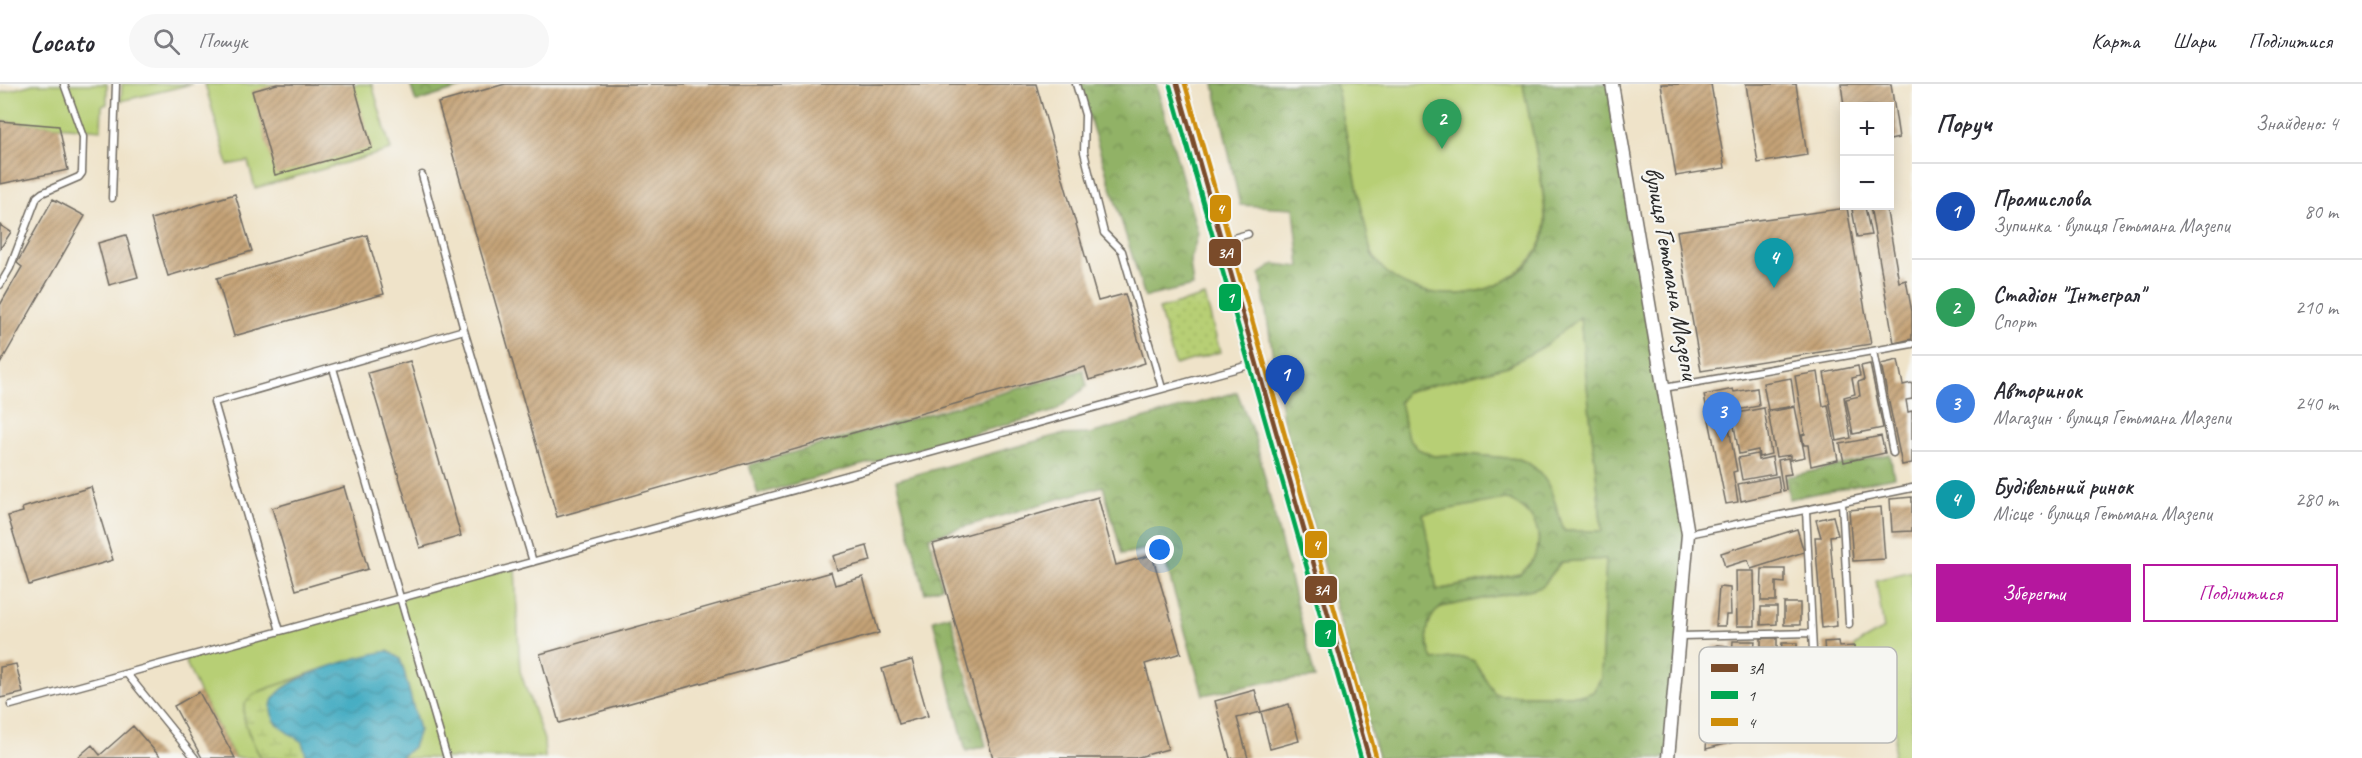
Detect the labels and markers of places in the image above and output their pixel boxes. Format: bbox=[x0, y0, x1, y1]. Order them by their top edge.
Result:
pin: 2 bbox=[1422, 100, 1462, 149]
pin: 4 bbox=[1754, 238, 1794, 288]
pin: 1 bbox=[1266, 356, 1304, 405]
pin: 3 bbox=[1702, 392, 1742, 442]

